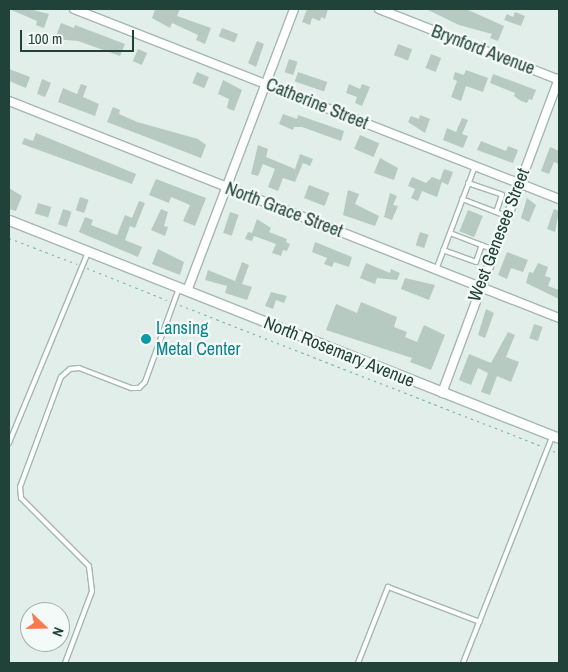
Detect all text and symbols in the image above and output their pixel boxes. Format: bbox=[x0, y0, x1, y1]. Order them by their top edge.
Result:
scale bar bbox=[22, 20, 136, 52]
street label: Brynford Avenue bbox=[428, 20, 538, 80]
text: 100 m bbox=[28, 28, 62, 49]
street label: Catherine Street bbox=[263, 74, 371, 134]
street label: West Genesee Street bbox=[464, 165, 534, 305]
street label: North Grace Street bbox=[222, 178, 346, 242]
street label: North Rosemary Avenue bbox=[260, 312, 418, 392]
place label: Lansing Metal Center bbox=[156, 318, 240, 360]
marker: Lansing Metal Center bbox=[140, 333, 152, 345]
north arrow bbox=[20, 602, 70, 652]
text: N bbox=[48, 625, 68, 639]

